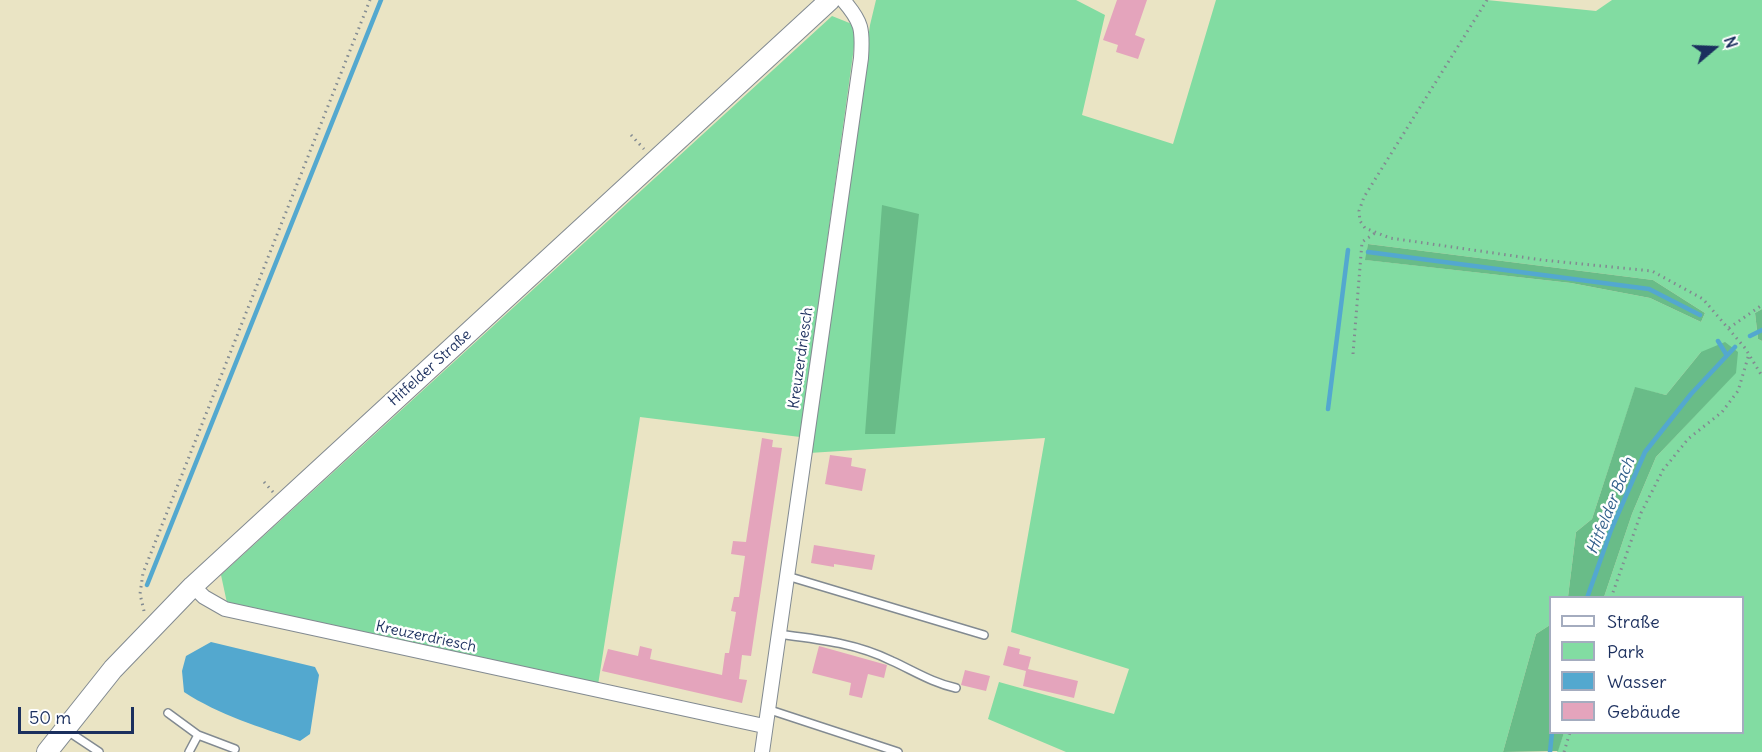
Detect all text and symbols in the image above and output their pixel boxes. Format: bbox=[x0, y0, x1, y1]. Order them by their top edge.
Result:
north arrow bbox=[1684, 18, 1744, 78]
text: N bbox=[1720, 34, 1742, 51]
street label: Kreuzerdriesch bbox=[785, 306, 817, 410]
street label: Hitfelder Straße bbox=[385, 326, 475, 410]
water label: Hitfelder Bach bbox=[1583, 455, 1639, 557]
legend bbox=[1549, 596, 1744, 734]
text: Straße bbox=[1607, 610, 1660, 633]
street label: Kreuzerdriesch bbox=[374, 618, 478, 656]
text: Park bbox=[1607, 640, 1644, 663]
text: Wasser bbox=[1607, 670, 1666, 693]
scale bar bbox=[21, 695, 136, 733]
text: Gebäude bbox=[1607, 700, 1680, 723]
text: 50 m bbox=[29, 706, 71, 729]

